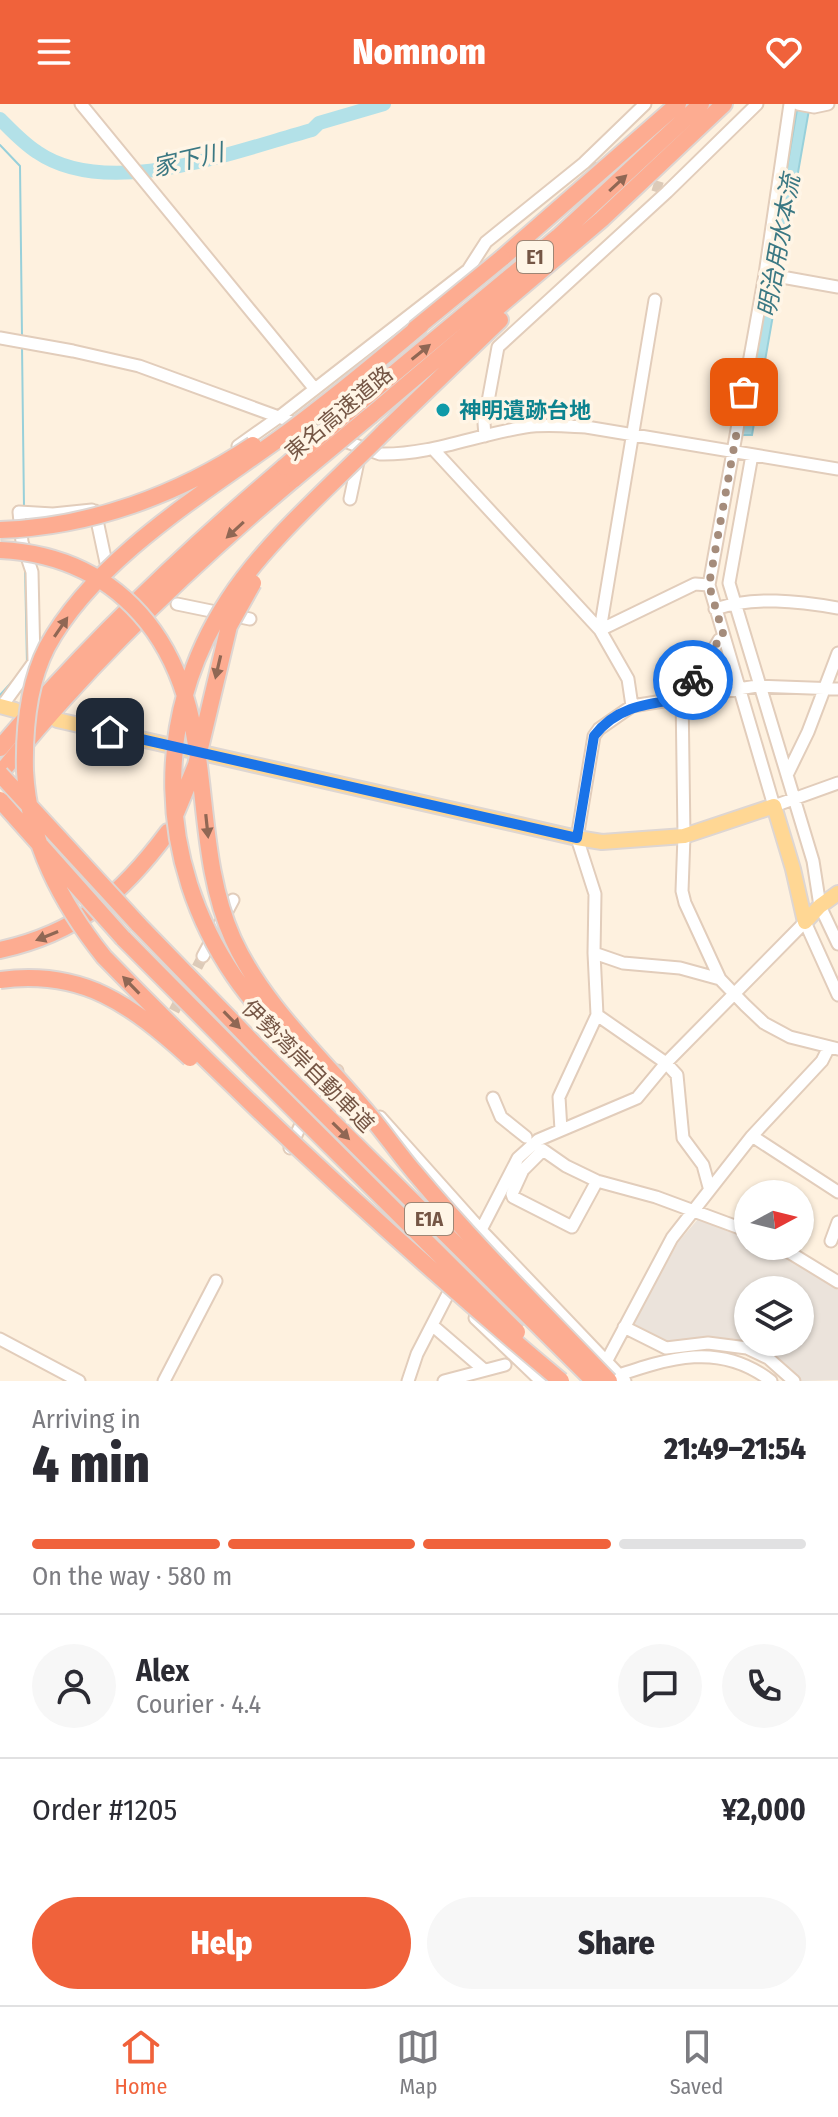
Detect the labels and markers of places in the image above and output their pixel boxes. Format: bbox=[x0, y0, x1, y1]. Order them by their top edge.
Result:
pin bbox=[710, 358, 778, 426]
place label: 神明遺跡台地 bbox=[459, 397, 591, 424]
marker: 神明遺跡台地 bbox=[434, 401, 452, 419]
pin bbox=[76, 698, 144, 766]

